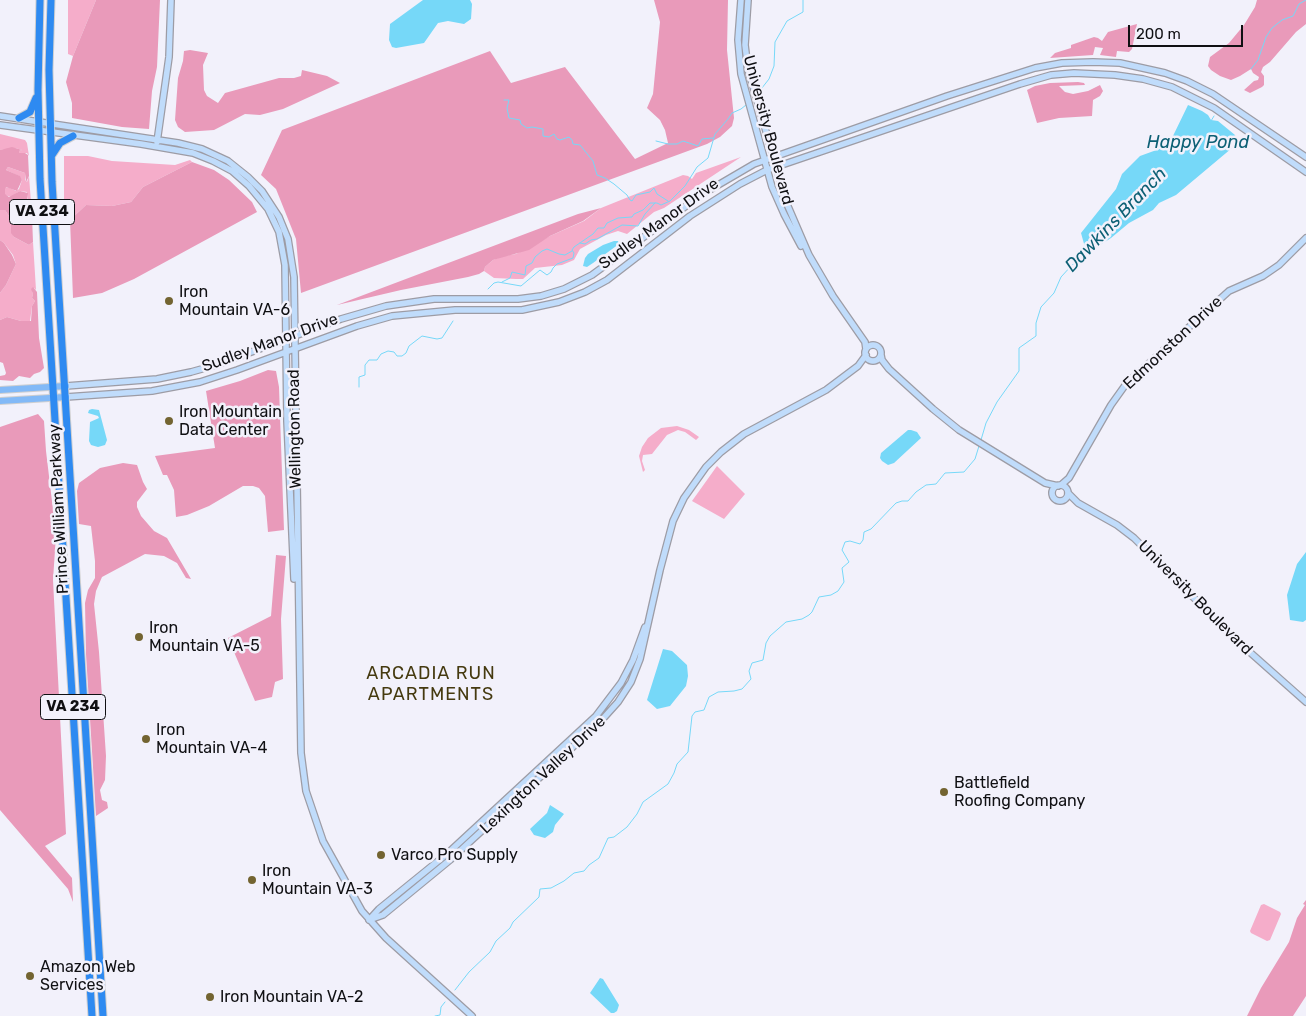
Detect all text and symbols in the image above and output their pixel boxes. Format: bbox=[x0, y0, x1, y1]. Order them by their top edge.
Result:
scale bar bbox=[1131, 15, 1246, 47]
text: 200 m bbox=[1136, 25, 1181, 43]
street label: University Boulevard bbox=[739, 53, 797, 207]
water label: Happy Pond bbox=[1147, 132, 1249, 154]
water label: Dawkins Branch bbox=[1061, 163, 1171, 277]
street label: Sudley Manor Drive bbox=[595, 174, 723, 274]
road number: VA 234 bbox=[10, 200, 74, 224]
place label: Iron Mountain VA-6 bbox=[179, 282, 290, 320]
street label: Edmonston Drive bbox=[1120, 292, 1226, 394]
marker: Iron Mountain VA-6 bbox=[163, 295, 175, 307]
street label: Sudley Manor Drive bbox=[199, 309, 341, 377]
street label: Wellington Road bbox=[284, 369, 306, 489]
place label: Iron Mountain Data Center bbox=[179, 402, 282, 440]
marker: Iron Mountain Data Center bbox=[163, 415, 175, 427]
street label: Prince William Parkway bbox=[45, 423, 73, 595]
street label: University Boulevard bbox=[1134, 537, 1256, 659]
place label: Iron Mountain VA-5 bbox=[149, 618, 260, 656]
marker: Iron Mountain VA-5 bbox=[133, 631, 145, 643]
district label: ARCADIA RUN APARTMENTS bbox=[365, 663, 497, 706]
road number: VA 234 bbox=[40, 694, 106, 720]
street label: Lexington Valley Drive bbox=[476, 712, 610, 838]
place label: Iron Mountain VA-4 bbox=[156, 720, 267, 758]
marker: Iron Mountain VA-4 bbox=[140, 733, 152, 745]
place label: Battlefield Roofing Company bbox=[954, 773, 1085, 811]
marker: Battlefield Roofing Company bbox=[938, 786, 950, 798]
place label: Varco Pro Supply bbox=[391, 845, 518, 865]
marker: Varco Pro Supply bbox=[375, 849, 387, 861]
place label: Iron Mountain VA-3 bbox=[262, 861, 373, 899]
marker: Iron Mountain VA-3 bbox=[246, 874, 258, 886]
place label: Amazon Web Services bbox=[40, 957, 136, 995]
marker: Amazon Web Services bbox=[24, 970, 36, 982]
place label: Iron Mountain VA-2 bbox=[220, 987, 363, 1007]
marker: Iron Mountain VA-2 bbox=[204, 991, 216, 1003]

